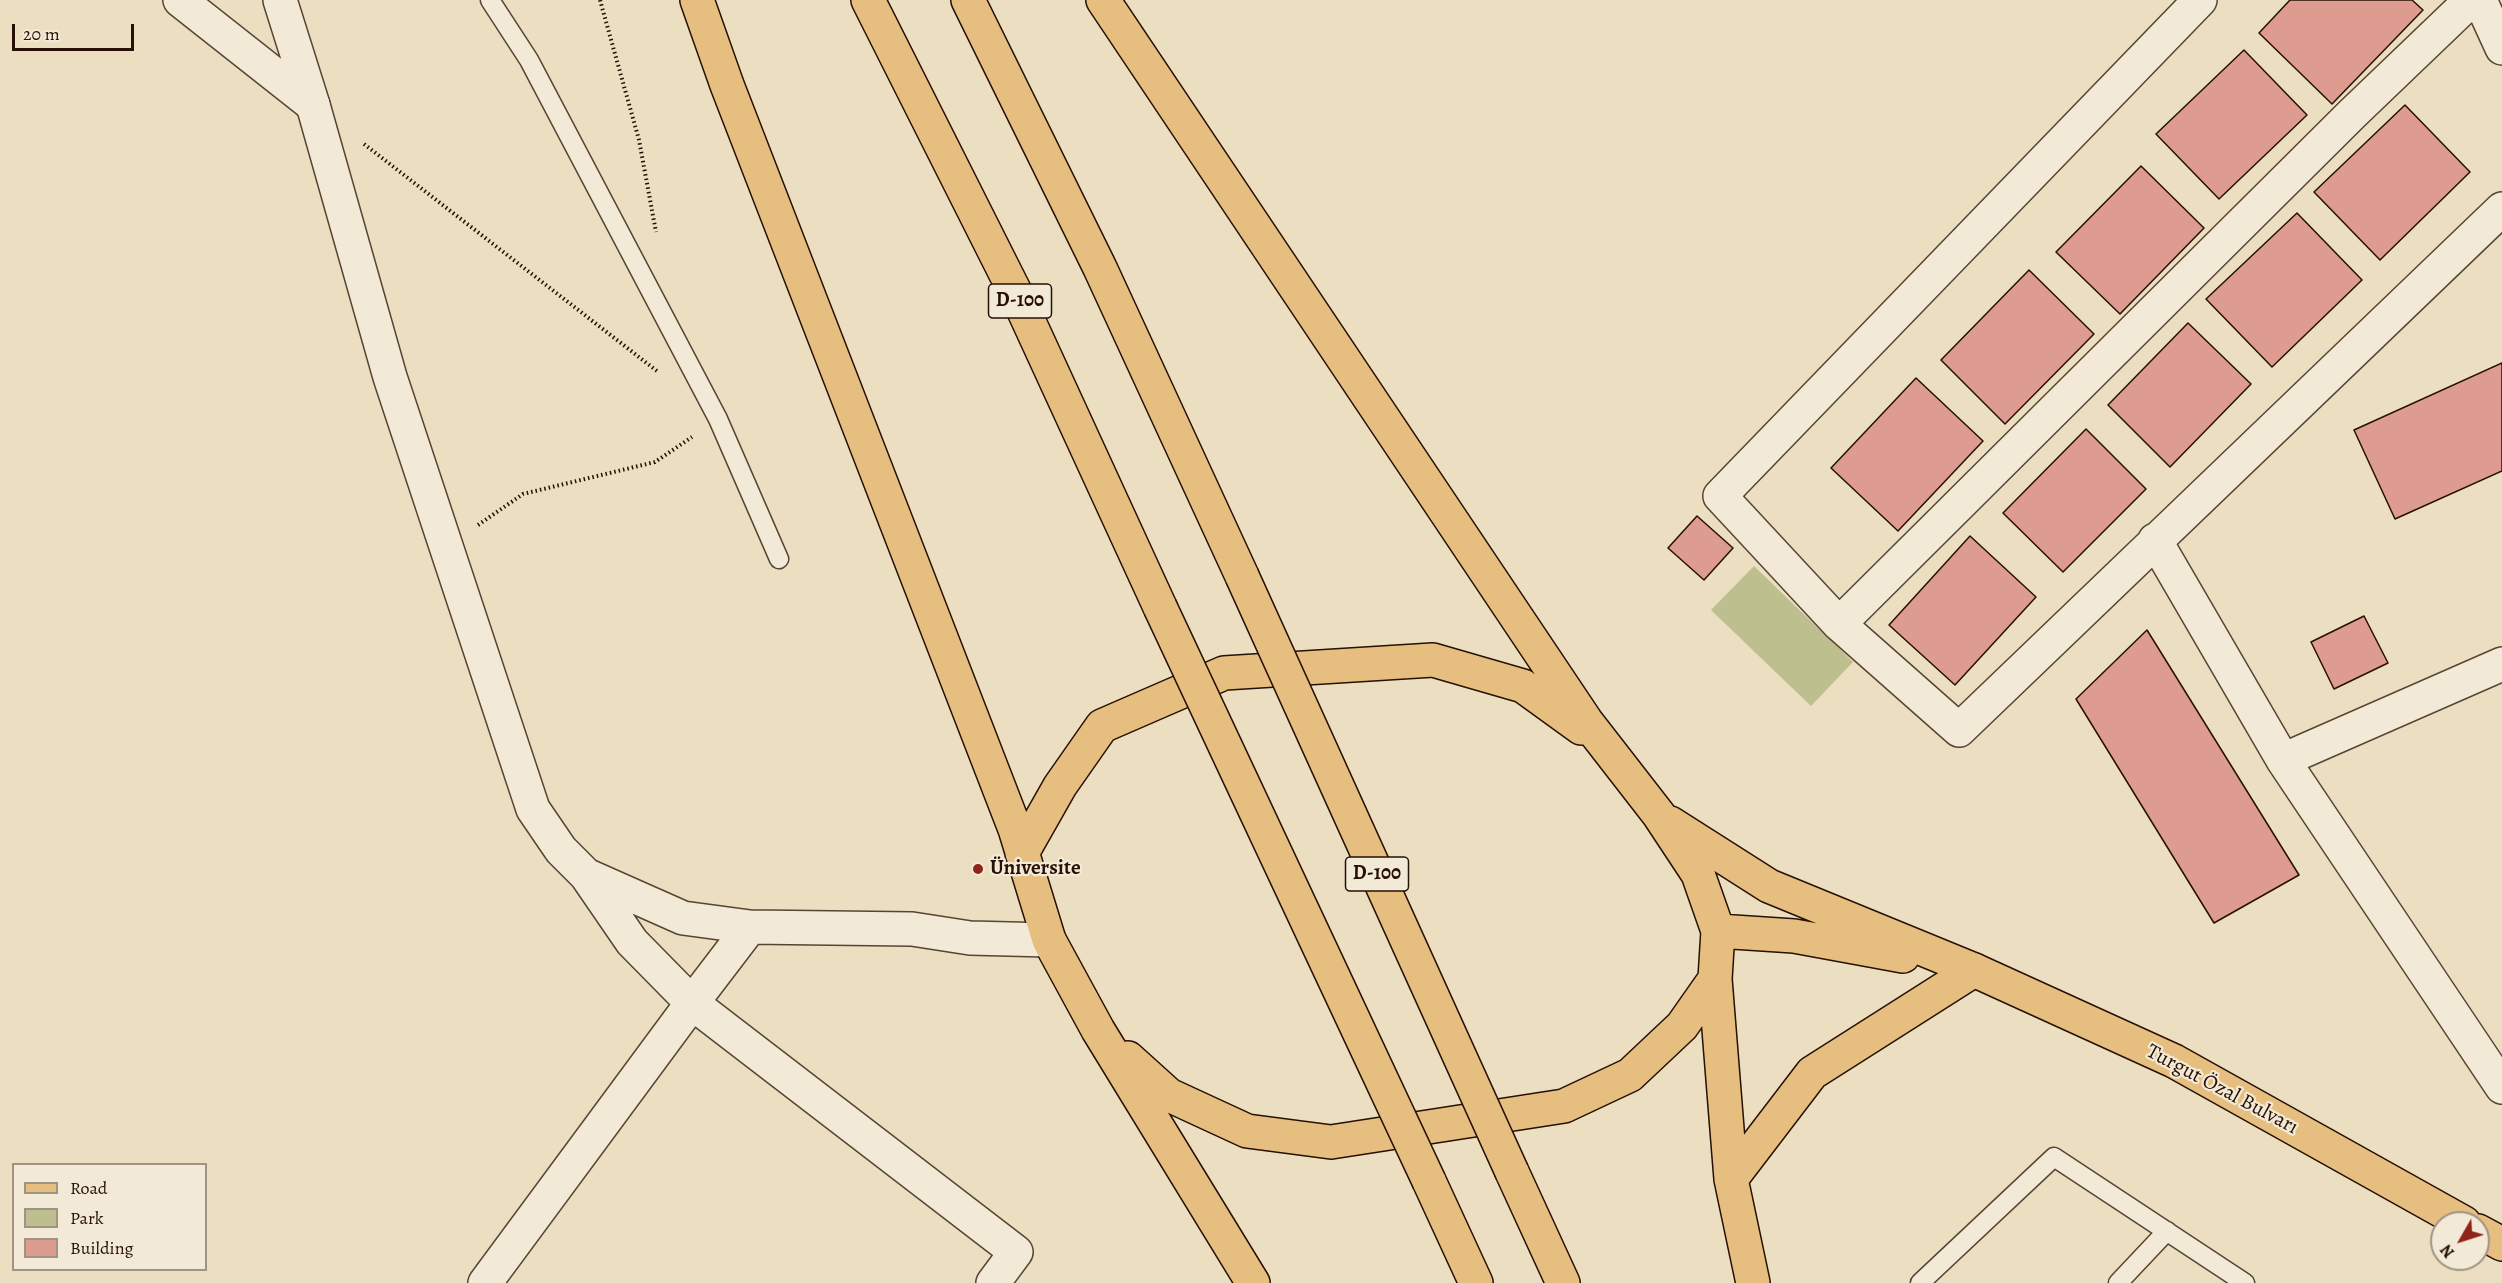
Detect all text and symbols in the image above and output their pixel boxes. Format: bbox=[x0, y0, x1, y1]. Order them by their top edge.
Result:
scale bar bbox=[15, 12, 136, 50]
text: 20 m bbox=[23, 22, 60, 46]
road number: D-100 bbox=[988, 284, 1052, 318]
place label: Üniversite bbox=[990, 856, 1081, 882]
road number: D-100 bbox=[1346, 857, 1408, 891]
marker: Üniversite bbox=[971, 862, 985, 876]
street label: Turgut Özal Bulvarı bbox=[2142, 1039, 2302, 1141]
legend bbox=[12, 1163, 207, 1271]
text: Road bbox=[70, 1176, 107, 1200]
text: Park bbox=[70, 1206, 104, 1230]
north arrow bbox=[2430, 1211, 2490, 1271]
text: Building bbox=[70, 1236, 134, 1260]
text: N bbox=[2435, 1240, 2460, 1263]

